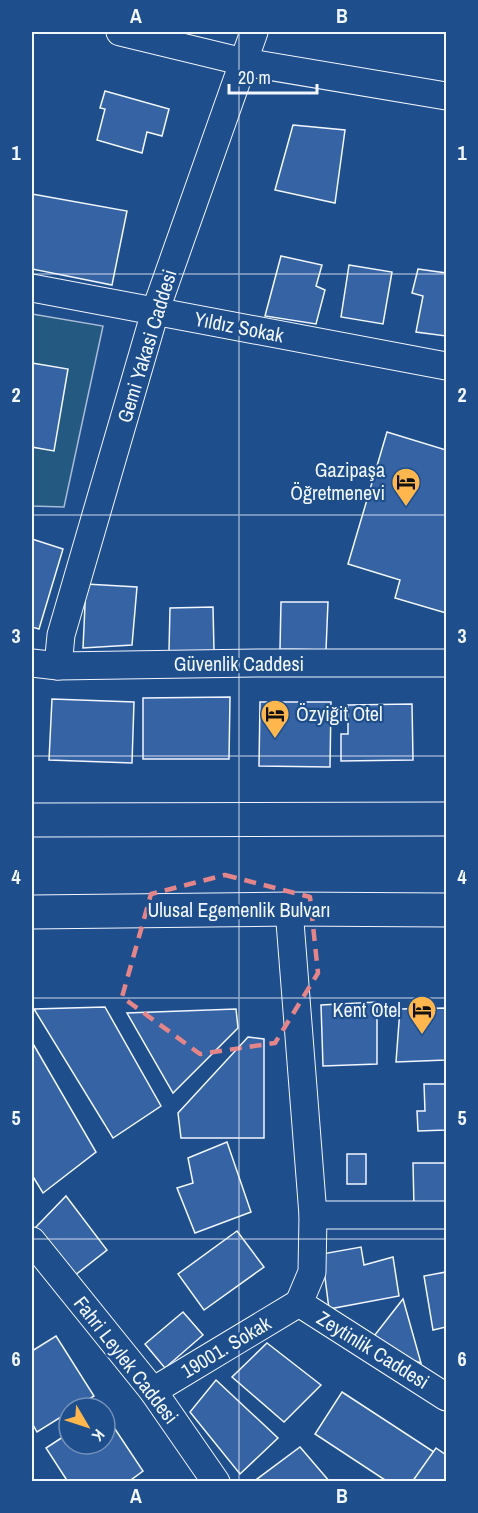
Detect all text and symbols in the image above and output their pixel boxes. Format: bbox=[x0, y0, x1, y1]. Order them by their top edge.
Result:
text: A bbox=[130, 2, 142, 29]
text: B bbox=[336, 2, 348, 29]
scale bar bbox=[229, 57, 318, 95]
text: 20 m bbox=[238, 65, 271, 90]
text: 1 bbox=[11, 139, 21, 166]
text: 1 bbox=[457, 139, 467, 166]
street label: Gemi Yakasi Caddesi bbox=[110, 266, 183, 426]
street label: Yıldız Sokak bbox=[192, 305, 287, 349]
text: 2 bbox=[11, 381, 21, 408]
text: 2 bbox=[457, 381, 467, 408]
place label: Gazipaşa Öğretmenevi bbox=[290, 456, 385, 506]
hotel icon: Gazipaşa Öğretmenevi bbox=[390, 466, 422, 508]
text: 3 bbox=[11, 622, 21, 649]
text: 3 bbox=[457, 622, 467, 649]
street label: Güvenlik Caddesi bbox=[174, 650, 304, 677]
hotel icon: Özyiğit Otel bbox=[259, 698, 291, 740]
place label: Özyiğit Otel bbox=[296, 700, 383, 727]
text: 4 bbox=[11, 863, 21, 890]
text: 4 bbox=[457, 863, 467, 890]
street label: Ulusal Egemenlik Bulvarı bbox=[147, 896, 331, 923]
hotel icon: Kent Otel bbox=[406, 994, 438, 1036]
place label: Kent Otel bbox=[333, 996, 401, 1023]
text: 5 bbox=[11, 1104, 21, 1131]
text: 5 bbox=[457, 1104, 467, 1131]
street label: Fahri Leylek Caddesi bbox=[68, 1290, 185, 1429]
street label: Zeytinlik Caddesi bbox=[312, 1304, 435, 1395]
street label: 19001. Sokak bbox=[176, 1309, 276, 1384]
text: 6 bbox=[11, 1345, 21, 1372]
text: 6 bbox=[457, 1345, 467, 1372]
north arrow bbox=[57, 1396, 117, 1456]
text: K bbox=[87, 1425, 110, 1446]
text: A bbox=[130, 1482, 142, 1509]
text: B bbox=[336, 1482, 348, 1509]

